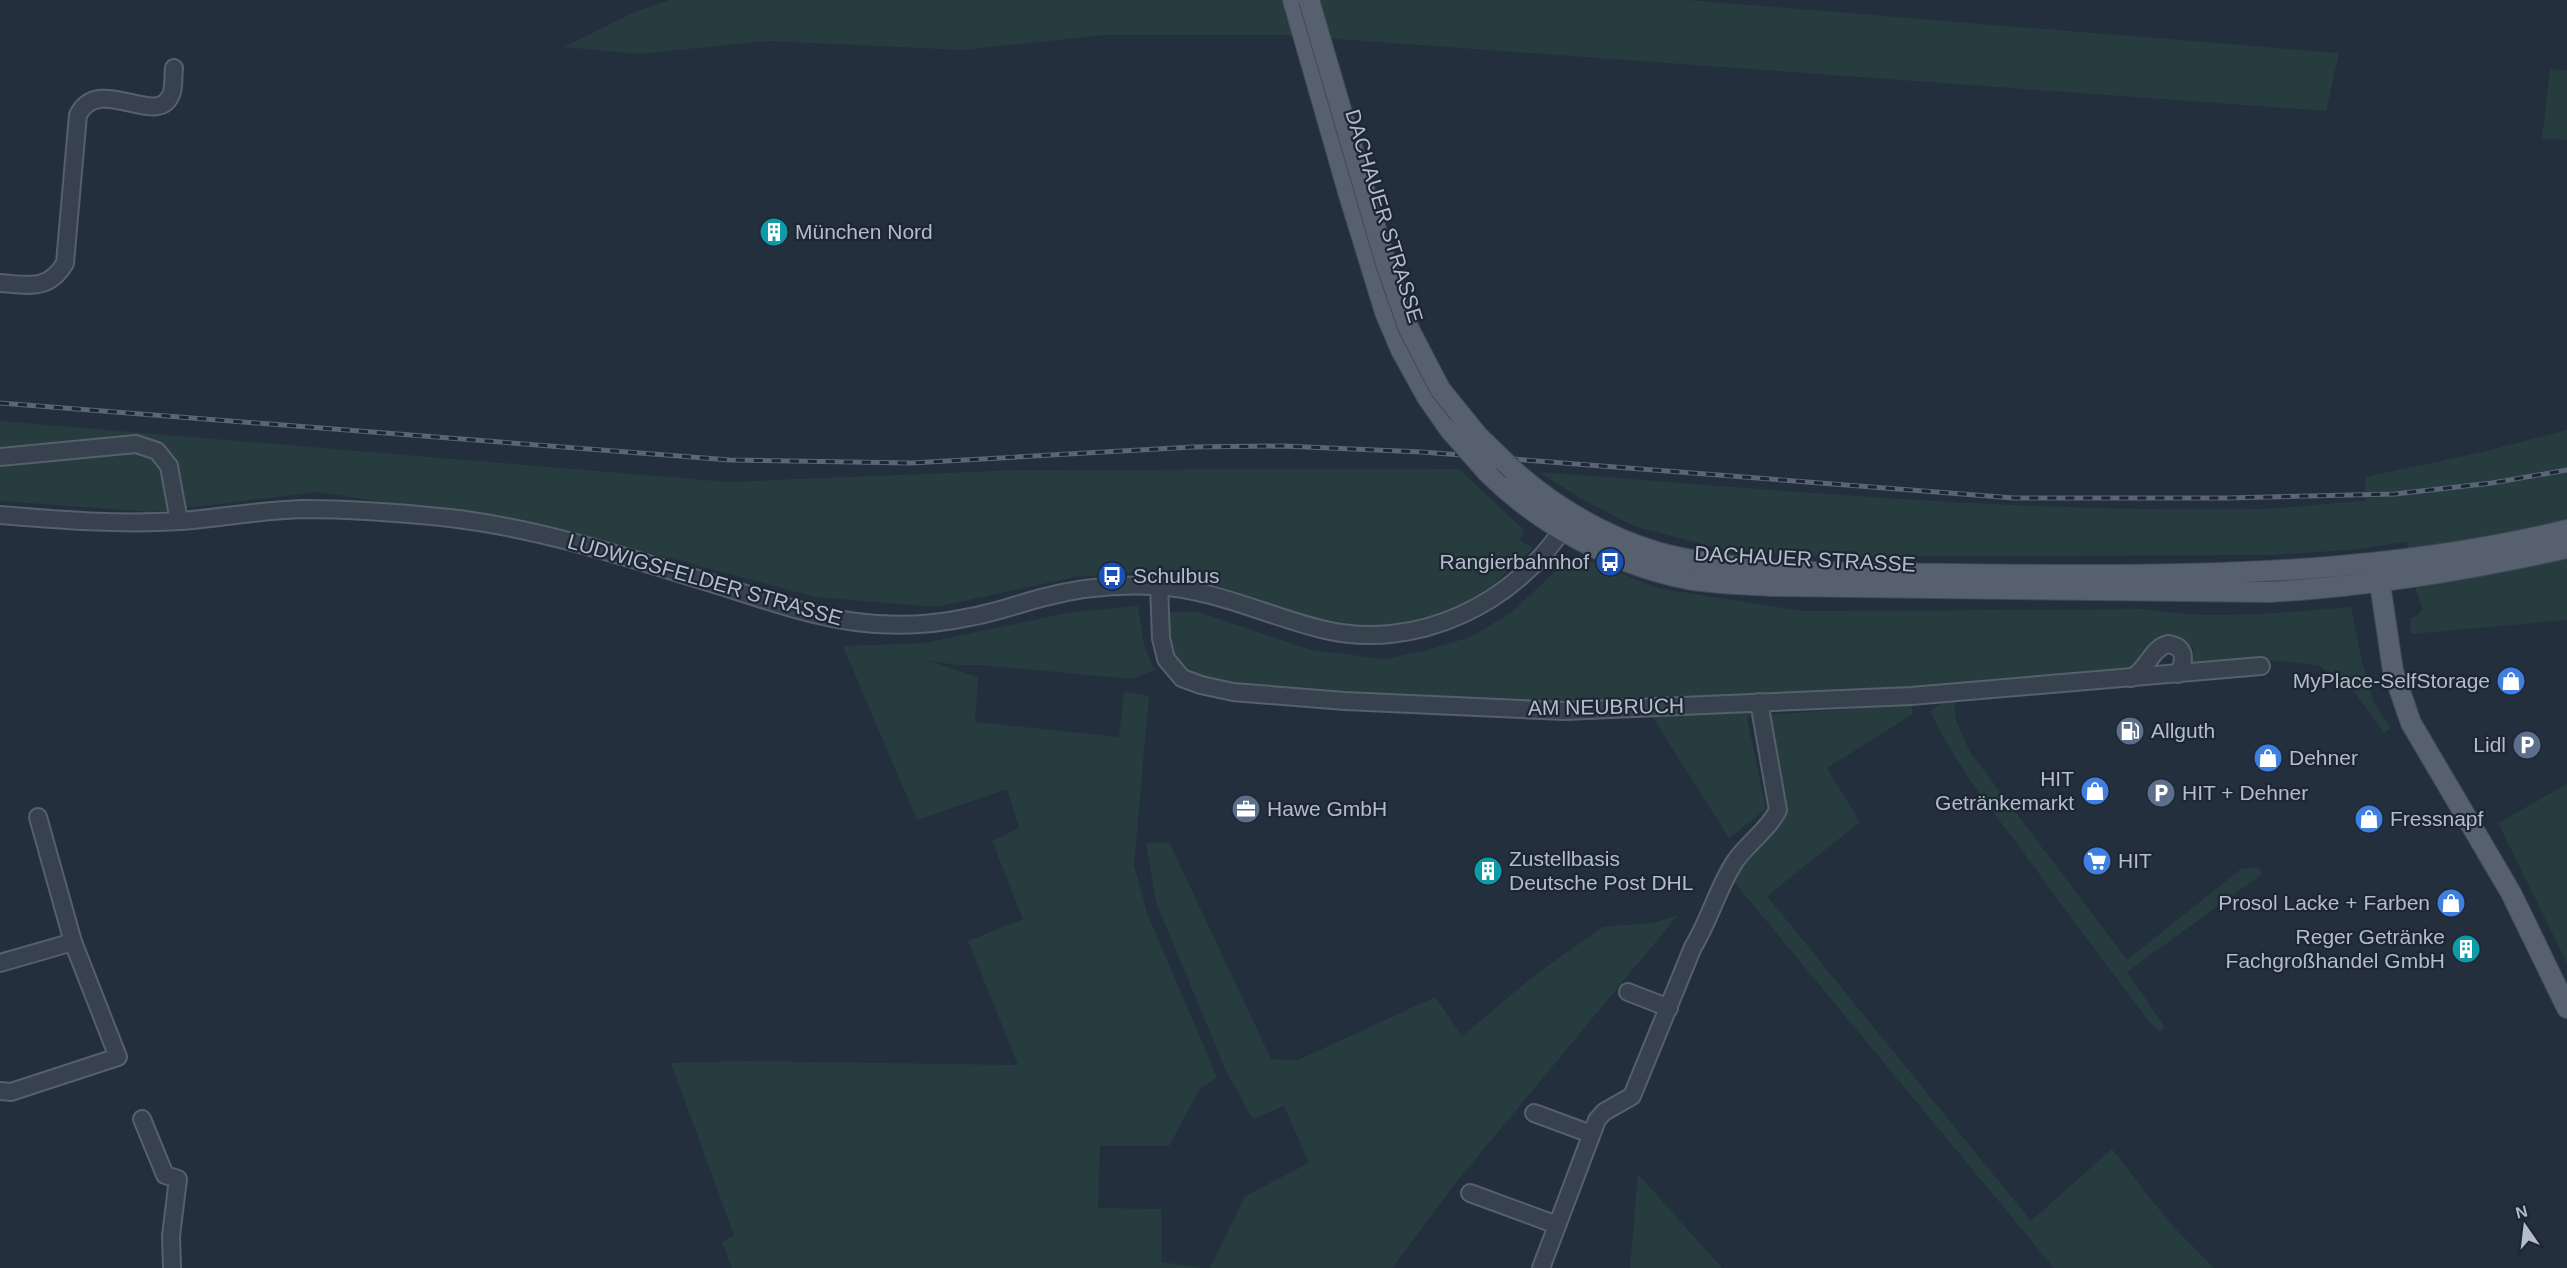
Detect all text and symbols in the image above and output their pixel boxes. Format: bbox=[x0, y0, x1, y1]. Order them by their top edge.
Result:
street label: DACHAUER STRASSE bbox=[1341, 106, 1428, 325]
building icon: München Nord bbox=[758, 216, 790, 248]
place label: München Nord bbox=[795, 220, 933, 243]
street label: LUDWIGSFELDER STRASSE bbox=[565, 529, 845, 630]
street label: DACHAUER STRASSE bbox=[1694, 541, 1916, 576]
bus stop icon: Rangierbahnhof bbox=[1594, 546, 1626, 578]
place label: Rangierbahnhof bbox=[1440, 550, 1589, 573]
bus stop icon: Schulbus bbox=[1096, 560, 1128, 592]
place label: Schulbus bbox=[1133, 564, 1219, 587]
shop icon: MyPlace-SelfStorage bbox=[2495, 665, 2527, 697]
place label: MyPlace-SelfStorage bbox=[2293, 669, 2490, 692]
street label: AM NEUBRUCH bbox=[1528, 694, 1684, 719]
fuel station icon: Allguth bbox=[2114, 715, 2146, 747]
place label: Allguth bbox=[2151, 719, 2215, 742]
parking icon: Lidl bbox=[2511, 729, 2543, 761]
place label: Lidl bbox=[2473, 733, 2506, 756]
shop icon: Dehner bbox=[2252, 742, 2284, 774]
place label: Dehner bbox=[2289, 746, 2358, 769]
place label: HIT Getränkemarkt bbox=[1935, 767, 2074, 814]
shop icon: HIT Getränkemarkt bbox=[2079, 775, 2111, 807]
parking icon: HIT + Dehner bbox=[2145, 777, 2177, 809]
place label: HIT + Dehner bbox=[2182, 781, 2308, 804]
office icon: Hawe GmbH bbox=[1230, 793, 1262, 825]
place label: Hawe GmbH bbox=[1267, 797, 1387, 820]
shop icon: Fressnapf bbox=[2353, 803, 2385, 835]
place label: Fressnapf bbox=[2390, 807, 2484, 830]
supermarket icon: HIT bbox=[2081, 845, 2113, 877]
place label: Zustellbasis Deutsche Post DHL bbox=[1509, 847, 1693, 894]
place label: HIT bbox=[2118, 849, 2152, 872]
building icon: Zustellbasis Deutsche Post DHL bbox=[1472, 855, 1504, 887]
shop icon: Prosol Lacke + Farben bbox=[2435, 887, 2467, 919]
place label: Prosol Lacke + Farben bbox=[2218, 891, 2430, 914]
place label: Reger Getränke Fachgroßhandel GmbH bbox=[2226, 925, 2445, 972]
building icon: Reger Getränke Fachgroßhandel GmbH bbox=[2450, 933, 2482, 965]
north arrow bbox=[2495, 1196, 2555, 1256]
text: N bbox=[2514, 1202, 2529, 1222]

